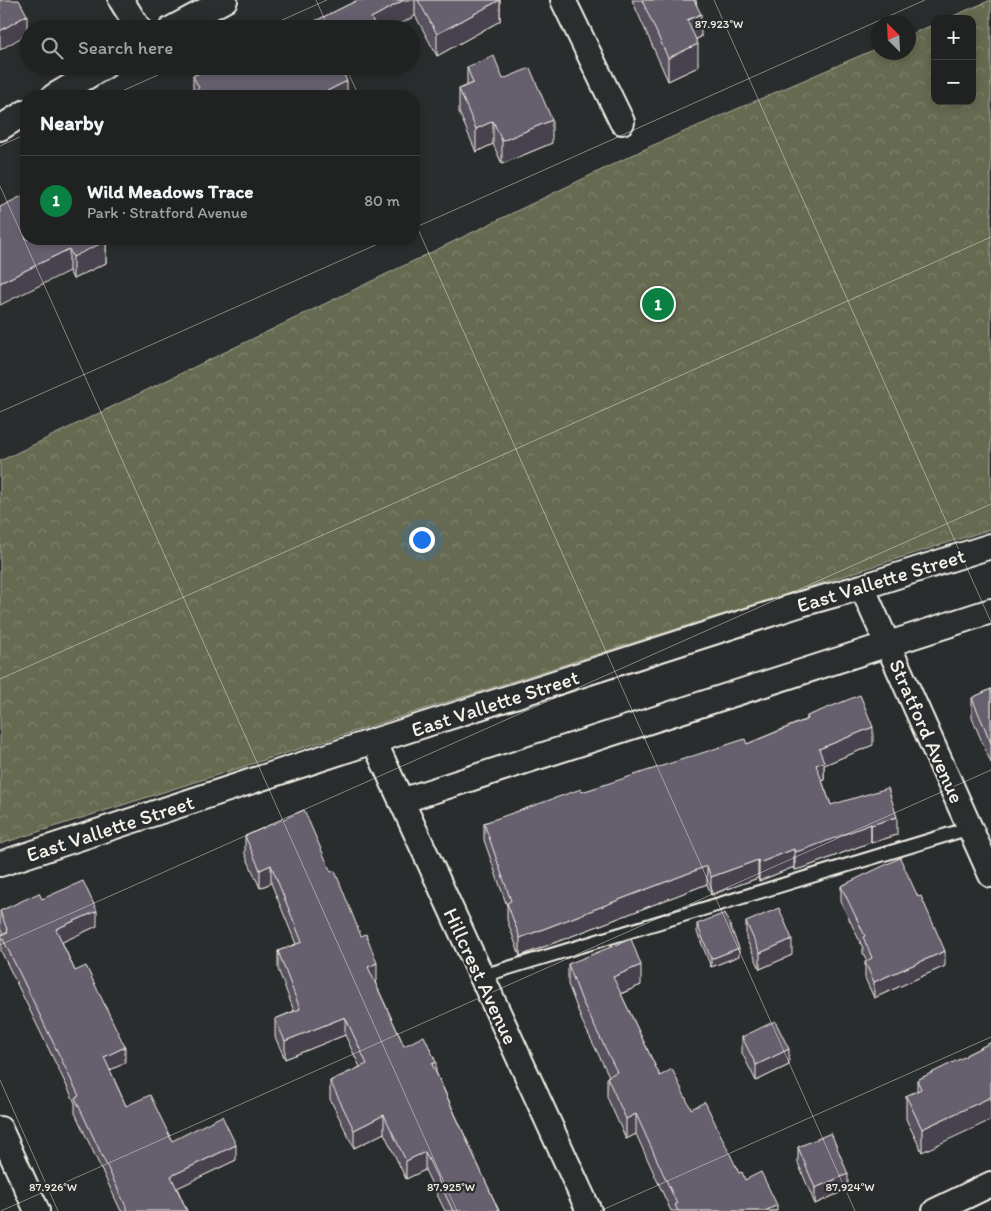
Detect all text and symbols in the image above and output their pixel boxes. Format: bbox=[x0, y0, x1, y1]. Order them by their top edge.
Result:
north arrow bbox=[871, 15, 916, 60]
map controls bbox=[931, 15, 976, 105]
button: + bbox=[931, 15, 976, 60]
text: 87.923°W bbox=[695, 17, 743, 31]
search box bbox=[20, 20, 420, 75]
icon: search bbox=[38, 34, 66, 62]
text: Search here bbox=[78, 36, 173, 59]
button: − bbox=[931, 60, 976, 105]
text: Nearby bbox=[40, 110, 104, 135]
text: Wild Meadows Trace bbox=[87, 180, 254, 203]
text: 1 bbox=[52, 191, 60, 210]
text: 80 m bbox=[364, 191, 400, 210]
text: Park · Stratford Avenue bbox=[87, 203, 248, 222]
pin: 1 bbox=[642, 285, 674, 323]
your location bbox=[409, 527, 435, 553]
street label: East Vallette Street bbox=[794, 542, 968, 618]
street label: Stratford Avenue bbox=[884, 655, 970, 807]
street label: East Vallette Street bbox=[408, 664, 582, 742]
street label: East Vallette Street bbox=[23, 789, 197, 867]
street label: Hillcrest Avenue bbox=[438, 904, 524, 1048]
text: 87.926°W bbox=[29, 1180, 77, 1194]
text: 87.925°W bbox=[427, 1180, 475, 1194]
text: 87.924°W bbox=[825, 1180, 875, 1194]

